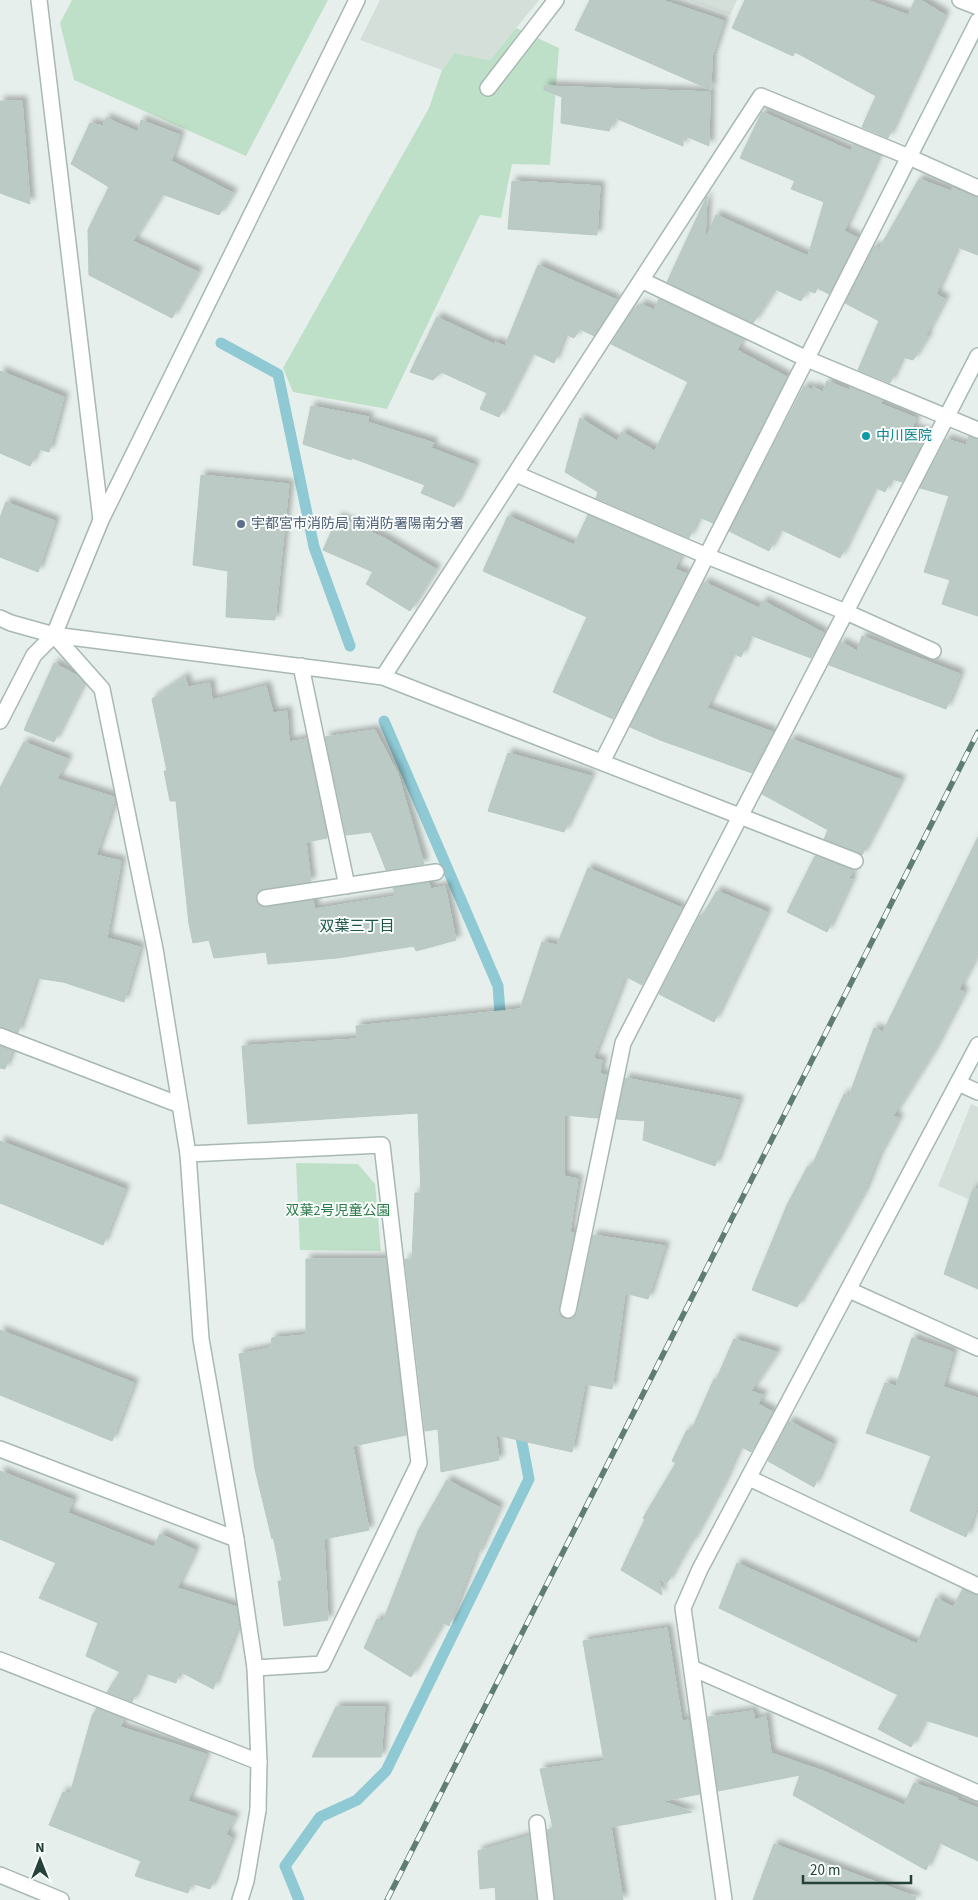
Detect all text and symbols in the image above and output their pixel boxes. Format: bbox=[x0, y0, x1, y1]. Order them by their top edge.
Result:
place label: 中川医院 bbox=[876, 426, 932, 446]
marker: 中川医院 bbox=[860, 430, 872, 442]
place label: 宇都宮市消防局 南消防署陽南分署 bbox=[251, 514, 464, 534]
marker: 宇都宮市消防局 南消防署陽南分署 bbox=[235, 518, 247, 530]
district label: 双葉三丁目 bbox=[319, 916, 395, 937]
park label: 双葉2号児童公園 bbox=[286, 1201, 390, 1221]
north arrow bbox=[15, 1835, 65, 1885]
text: N bbox=[35, 1838, 45, 1858]
scale bar bbox=[803, 1852, 910, 1884]
text: 20 m bbox=[810, 1860, 840, 1881]

